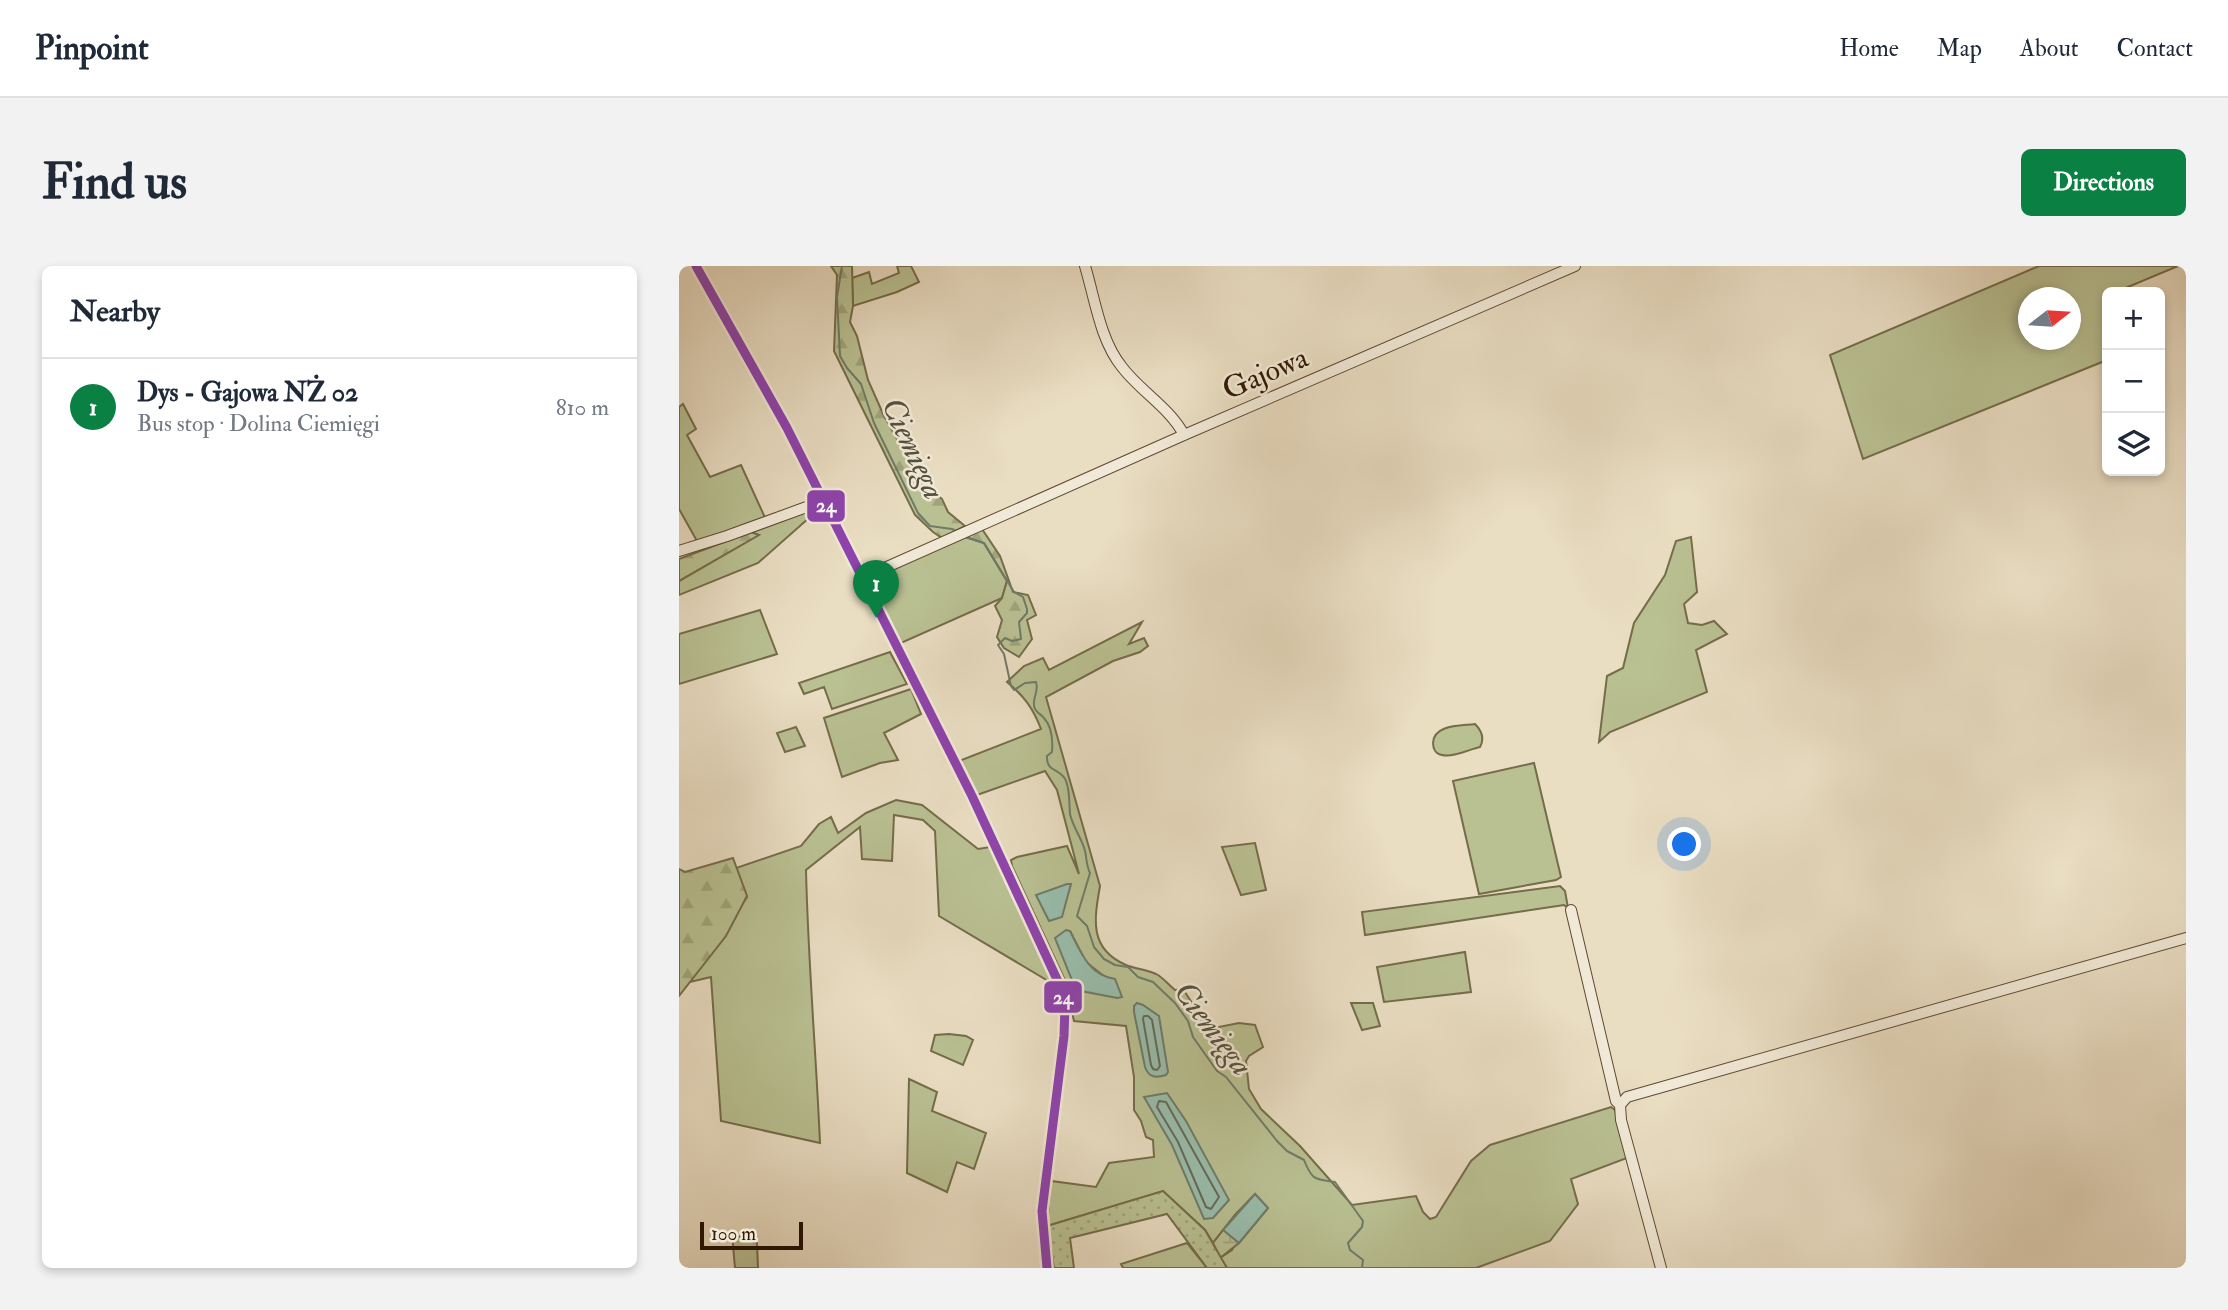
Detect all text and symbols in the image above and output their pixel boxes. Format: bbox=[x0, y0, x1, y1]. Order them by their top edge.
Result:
text: Pinpoint bbox=[35, 28, 149, 69]
text: Home bbox=[1839, 33, 1899, 64]
text: Map bbox=[1937, 33, 1982, 64]
text: About bbox=[2020, 33, 2079, 64]
text: Contact bbox=[2117, 33, 2193, 64]
button: Directions bbox=[2021, 149, 2186, 216]
text: Find us bbox=[42, 152, 187, 213]
north arrow bbox=[2018, 287, 2081, 350]
map controls bbox=[2102, 287, 2165, 476]
button: + bbox=[2102, 287, 2165, 350]
text: Nearby bbox=[70, 293, 160, 330]
street label: Gajowa bbox=[1217, 339, 1314, 408]
button: − bbox=[2102, 350, 2165, 413]
text: Dys - Gajowa NŻ 02 bbox=[137, 377, 358, 409]
water label: Ciemięga bbox=[872, 391, 954, 506]
text: 1 bbox=[89, 393, 97, 422]
text: 810 m bbox=[556, 393, 609, 422]
text: Bus stop · Dolina Ciemięgi bbox=[137, 409, 380, 438]
button: layers bbox=[2102, 413, 2165, 476]
line badge: 24 bbox=[806, 489, 846, 523]
text: 24 bbox=[816, 494, 838, 518]
pin: 1 bbox=[853, 560, 899, 618]
your location bbox=[1667, 827, 1701, 861]
water label: Ciemięga bbox=[1165, 973, 1262, 1084]
line badge: 24 bbox=[1043, 980, 1083, 1014]
text: 24 bbox=[1053, 986, 1075, 1010]
scale bar bbox=[700, 1219, 803, 1251]
text: 100 m bbox=[711, 1222, 756, 1246]

